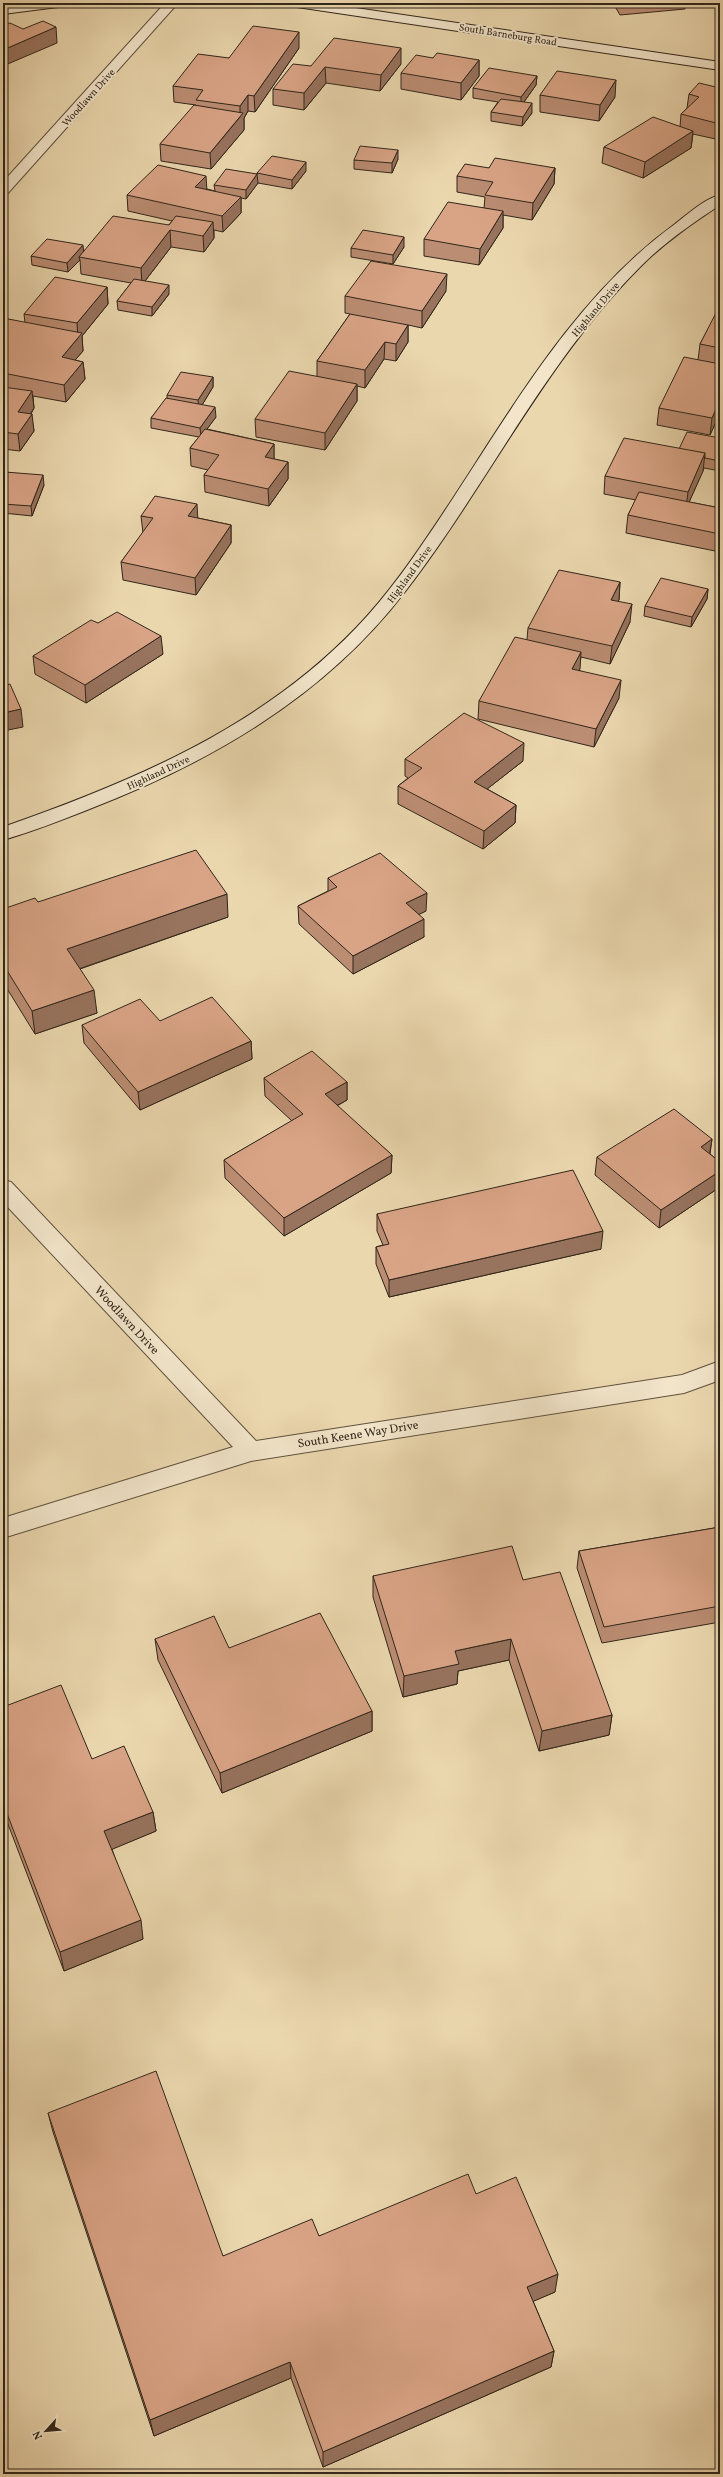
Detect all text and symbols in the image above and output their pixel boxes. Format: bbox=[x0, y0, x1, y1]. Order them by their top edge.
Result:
street label: South Barneburg Road bbox=[458, 20, 558, 50]
street label: Woodlawn Drive bbox=[59, 66, 119, 130]
street label: Highland Drive bbox=[569, 279, 623, 340]
street label: Highland Drive bbox=[384, 543, 435, 606]
street label: Highland Drive bbox=[125, 752, 192, 794]
street label: Woodlawn Drive bbox=[90, 1283, 162, 1359]
street label: South Keene Way Drive bbox=[297, 1417, 420, 1452]
north arrow bbox=[26, 2411, 66, 2451]
text: N bbox=[30, 2428, 47, 2442]

